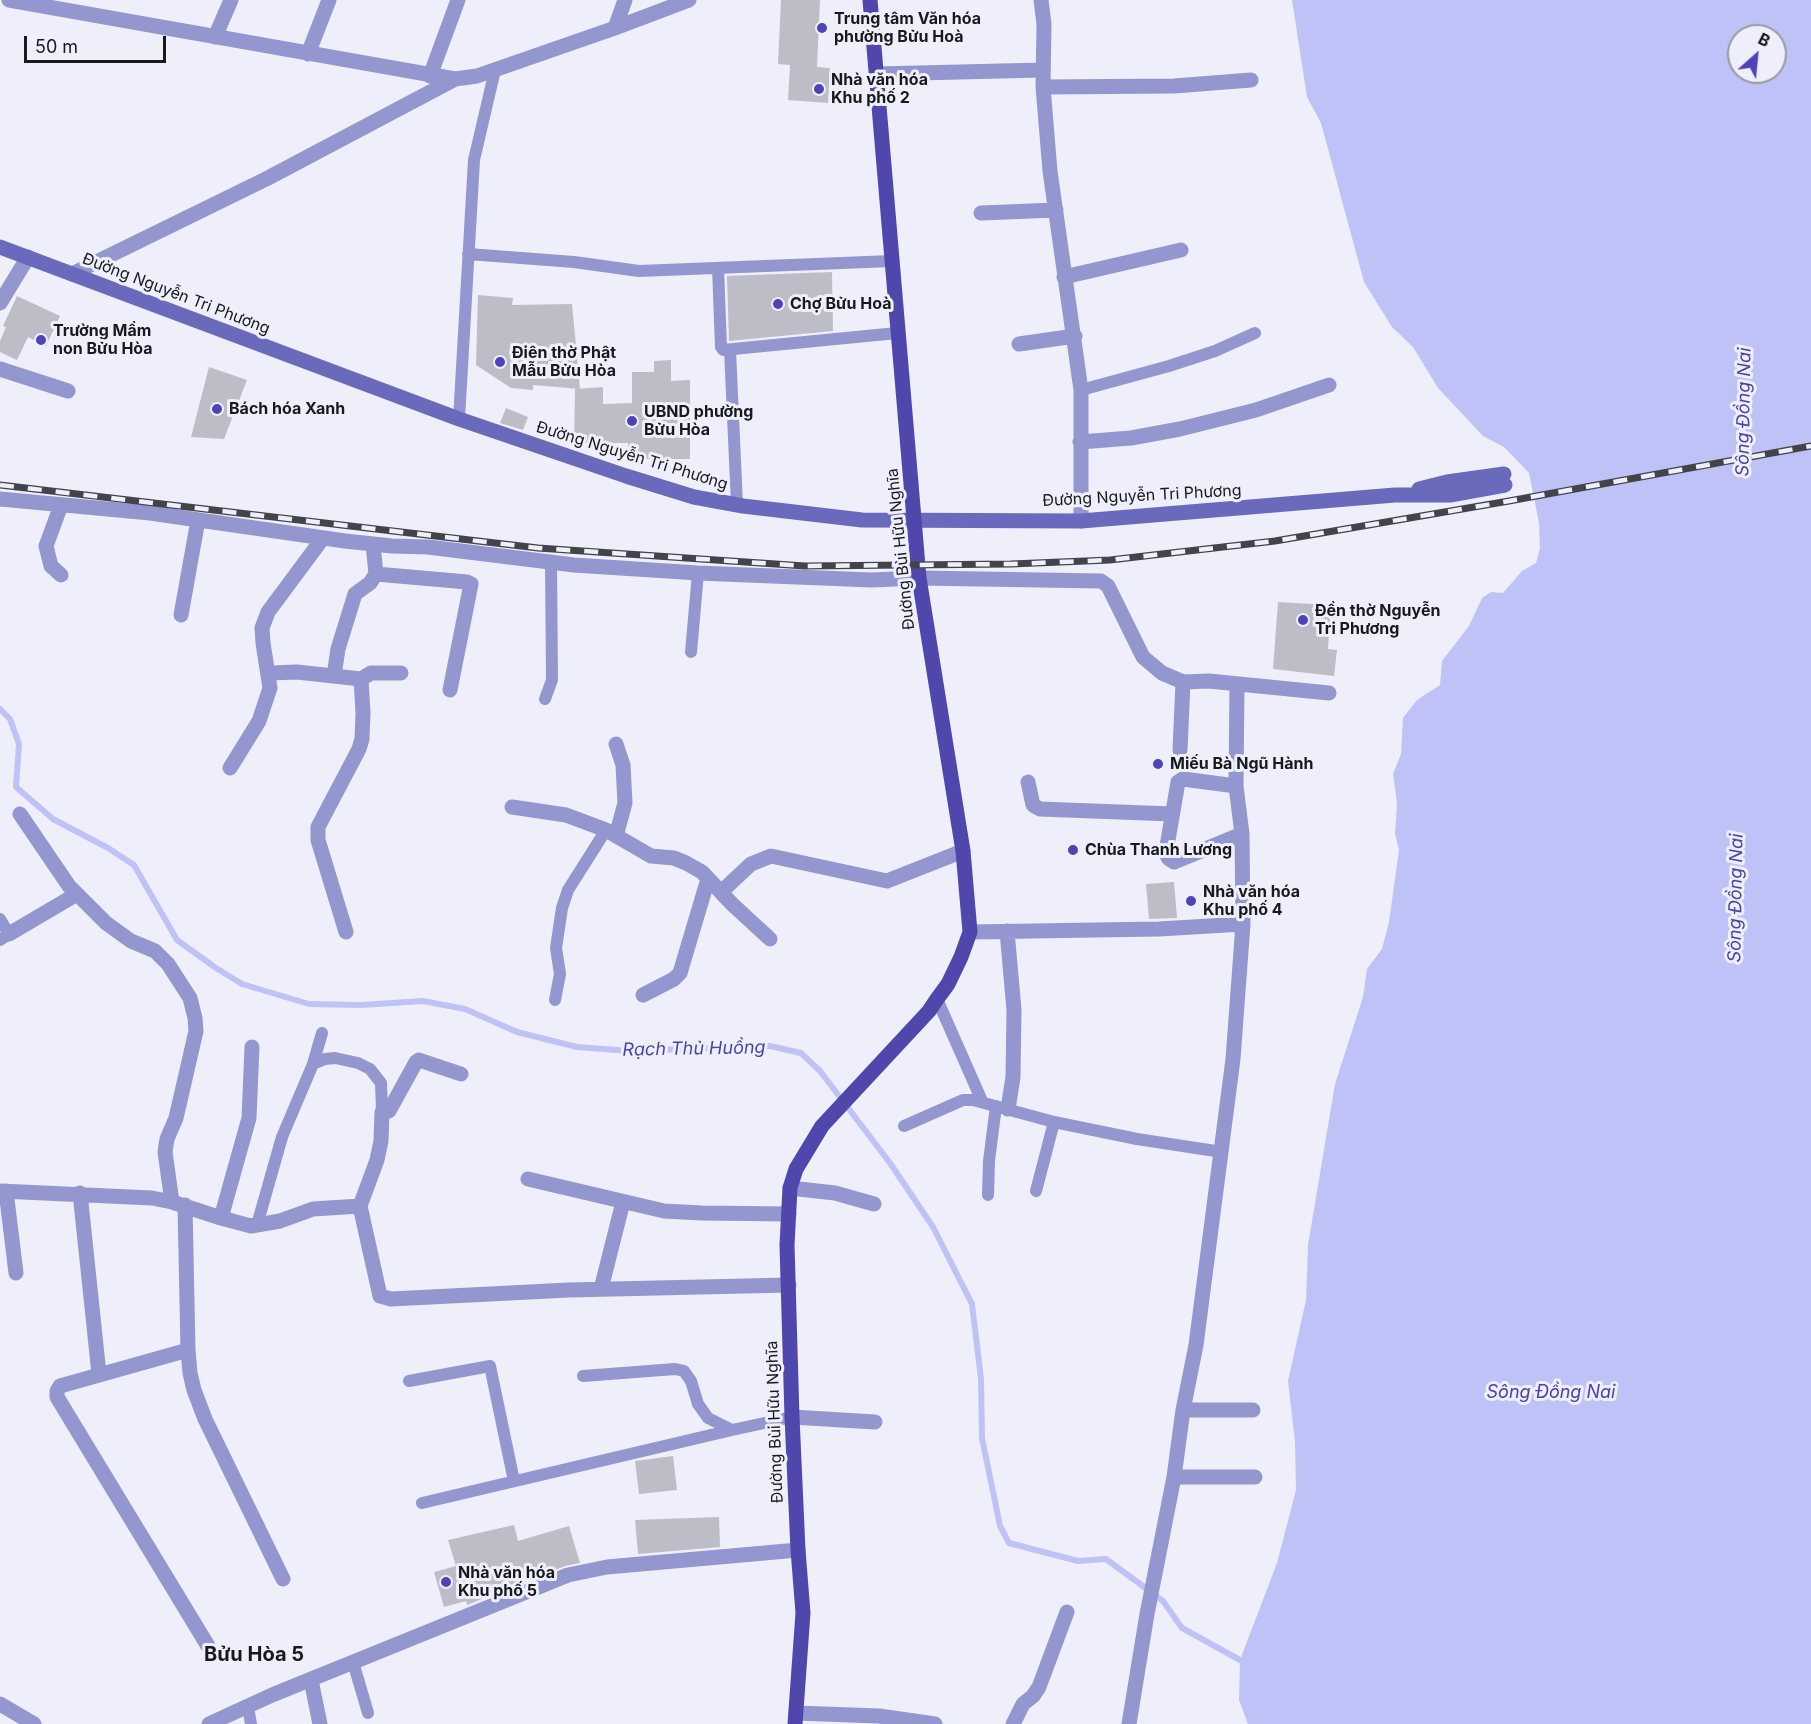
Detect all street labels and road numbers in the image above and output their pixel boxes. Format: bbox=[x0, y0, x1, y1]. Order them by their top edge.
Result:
street label: Đường Nguyễn Tri Phương bbox=[79, 249, 273, 339]
street label: Đường Nguyễn Tri Phương bbox=[534, 418, 730, 494]
street label: Đường Bùi Hữu Nghĩa bbox=[883, 467, 919, 631]
street label: Đường Nguyễn Tri Phương bbox=[1042, 481, 1242, 511]
street label: Đường Bùi Hữu Nghĩa bbox=[763, 1340, 787, 1504]

